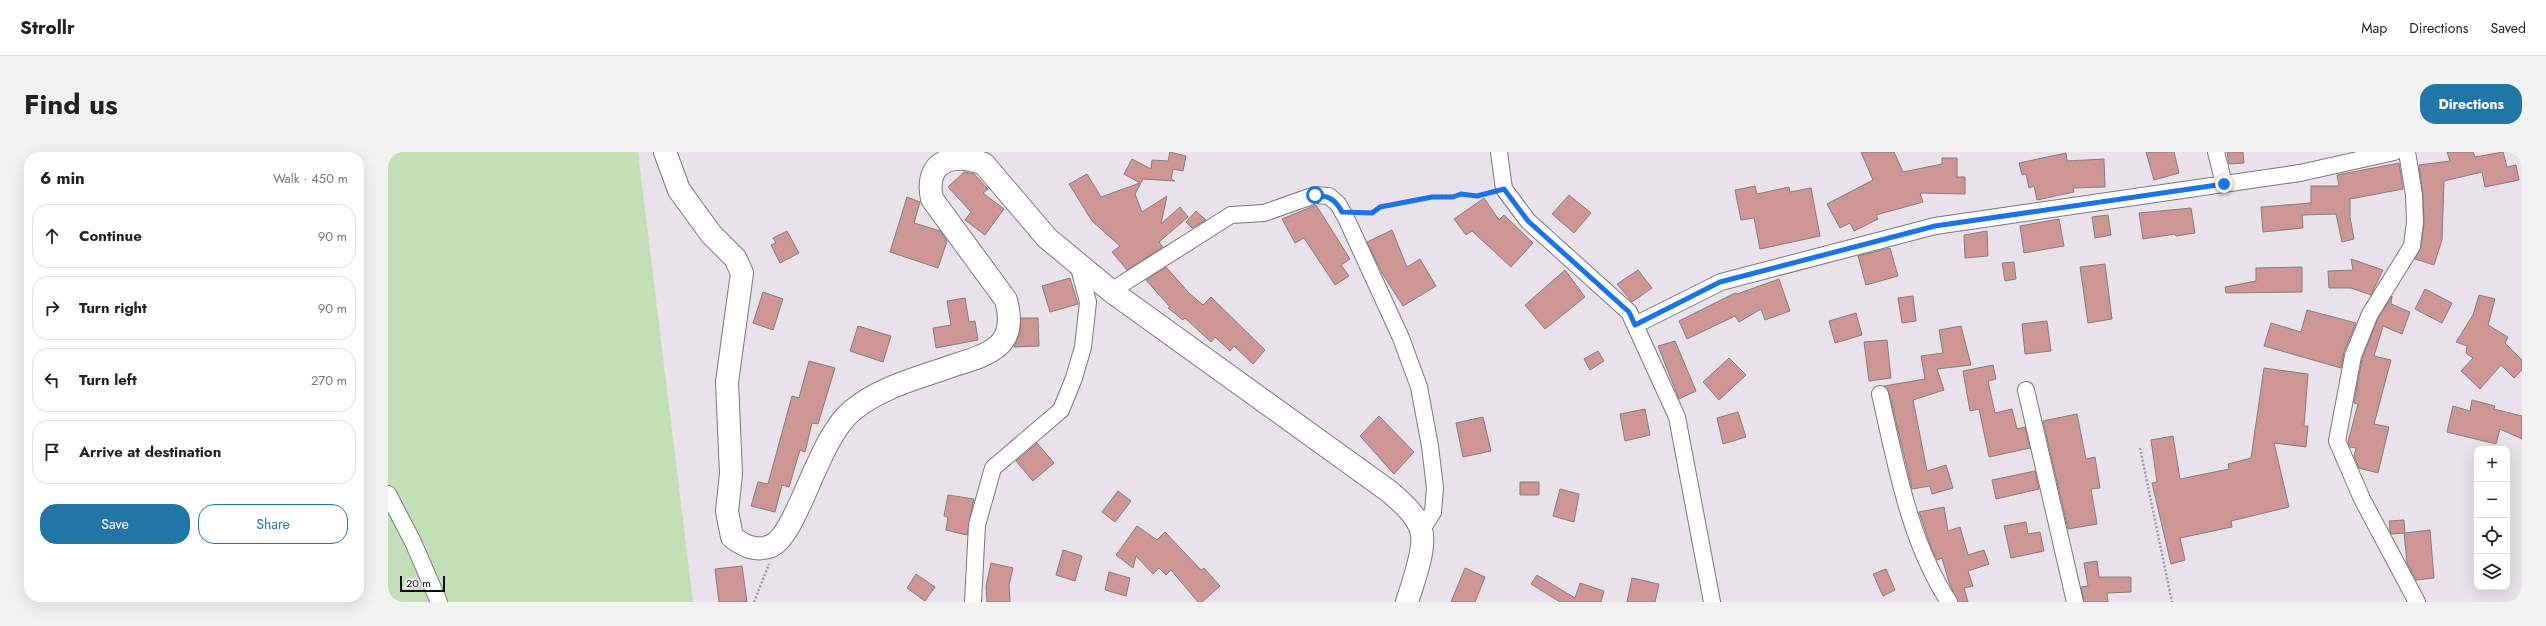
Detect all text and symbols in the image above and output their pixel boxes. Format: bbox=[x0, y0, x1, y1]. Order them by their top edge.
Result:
text: Strollr bbox=[20, 14, 75, 41]
text: Map bbox=[2361, 18, 2387, 38]
text: Directions bbox=[2409, 18, 2469, 38]
text: Saved bbox=[2491, 18, 2526, 38]
text: Find us bbox=[24, 84, 118, 125]
button: Directions bbox=[2420, 84, 2522, 124]
text: 6 min bbox=[40, 166, 85, 190]
text: Walk · 450 m bbox=[273, 169, 348, 188]
route end bbox=[2215, 175, 2233, 193]
route start bbox=[1306, 186, 1324, 204]
icon: ahead bbox=[41, 225, 63, 247]
text: Continue bbox=[79, 225, 142, 247]
text: 90 m bbox=[318, 227, 347, 246]
icon: right bbox=[41, 297, 63, 319]
text: Turn right bbox=[79, 297, 147, 319]
text: 90 m bbox=[318, 299, 347, 318]
icon: left bbox=[41, 369, 63, 391]
text: Turn left bbox=[79, 369, 137, 391]
text: 270 m bbox=[311, 371, 347, 390]
icon: arrive bbox=[41, 441, 63, 463]
text: Arrive at destination bbox=[79, 441, 221, 463]
map controls bbox=[2474, 446, 2510, 590]
button: + bbox=[2474, 446, 2510, 482]
button: − bbox=[2474, 482, 2510, 518]
button: Save bbox=[40, 504, 190, 544]
button: Share bbox=[198, 504, 348, 544]
button: locate bbox=[2474, 518, 2510, 554]
button: layers bbox=[2474, 554, 2510, 590]
scale bar bbox=[400, 574, 445, 593]
text: 20 m bbox=[406, 575, 431, 591]

